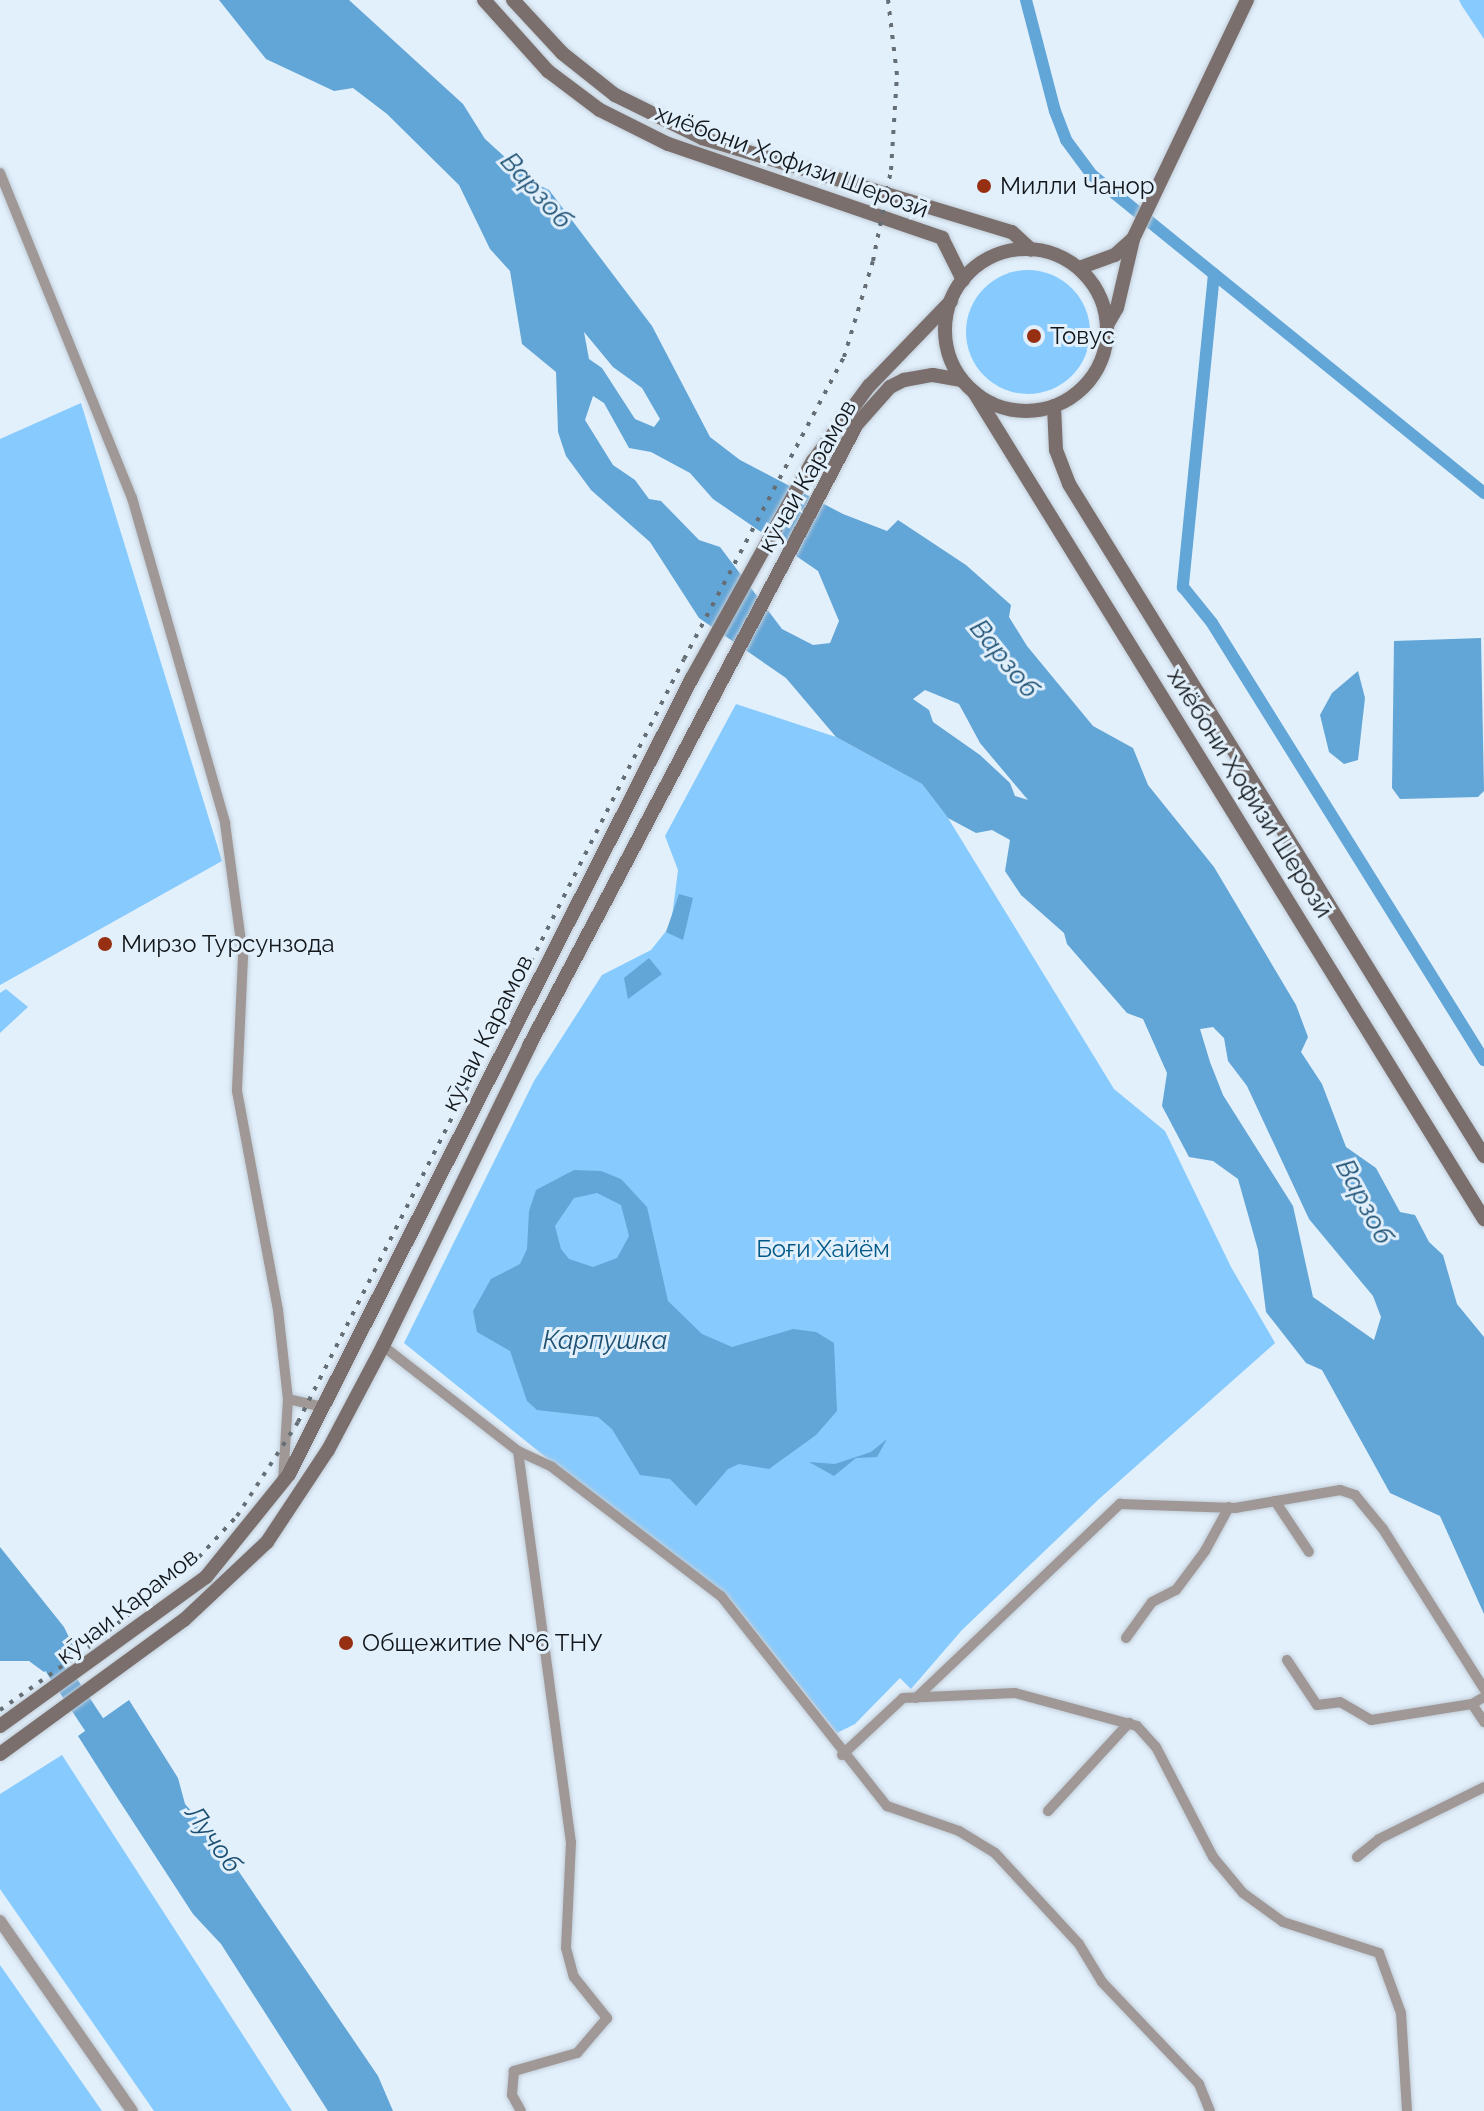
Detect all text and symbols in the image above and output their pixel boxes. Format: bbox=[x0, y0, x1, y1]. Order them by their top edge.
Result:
street label: хиёбони Ҳофизи Шерозӣ bbox=[652, 98, 932, 224]
water label: Варзоб bbox=[494, 147, 578, 235]
place label: Милли Чанор bbox=[1000, 172, 1155, 200]
marker: Милли Чанор bbox=[975, 177, 993, 195]
place label: Товус bbox=[1050, 322, 1115, 350]
marker: Товус bbox=[1025, 327, 1043, 345]
street label: кӯчаи Карамов bbox=[752, 395, 862, 557]
water label: Варзоб bbox=[963, 614, 1045, 704]
street label: хиёбони Ҳофизи Шерозӣ bbox=[1161, 663, 1339, 923]
place label: Мирзо Турсунзода bbox=[121, 930, 335, 958]
marker: Мирзо Турсунзода bbox=[96, 935, 114, 953]
street label: кӯчаи Карамов bbox=[435, 950, 539, 1116]
water label: Варзоб bbox=[1329, 1154, 1399, 1250]
park label: Боғи Хайём bbox=[756, 1235, 890, 1263]
water label: Карпушка bbox=[543, 1325, 667, 1357]
street label: кӯчаи Карамов bbox=[51, 1542, 203, 1670]
place label: Общежитие №6 ТНУ bbox=[362, 1629, 603, 1657]
marker: Общежитие №6 ТНУ bbox=[337, 1634, 355, 1652]
water label: Лучоб bbox=[178, 1799, 248, 1879]

